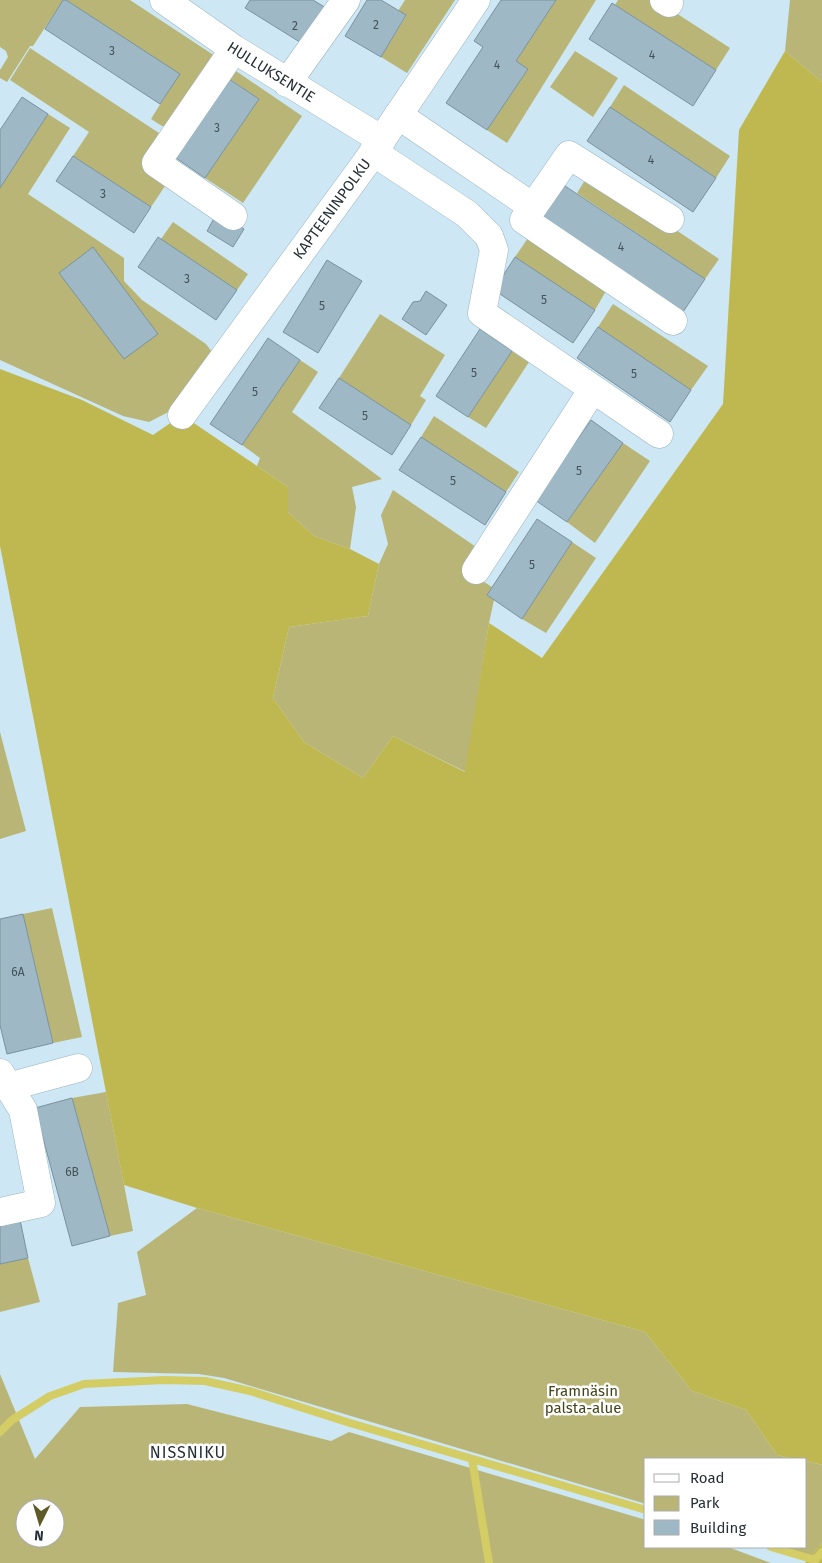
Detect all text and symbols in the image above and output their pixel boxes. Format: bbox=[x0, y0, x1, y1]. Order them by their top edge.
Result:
house number: 2 bbox=[373, 18, 379, 32]
house number: 2 bbox=[292, 19, 298, 33]
street label: HULLUKSENTIE bbox=[224, 38, 318, 106]
house number: 3 bbox=[109, 44, 115, 58]
house number: 4 bbox=[649, 48, 656, 62]
house number: 4 bbox=[494, 58, 501, 72]
house number: 3 bbox=[214, 121, 220, 135]
house number: 4 bbox=[648, 153, 655, 167]
street label: KAPTEENINPOLKU bbox=[290, 155, 374, 263]
house number: 3 bbox=[100, 187, 106, 201]
house number: 4 bbox=[618, 240, 625, 254]
house number: 3 bbox=[184, 272, 190, 286]
house number: 5 bbox=[541, 293, 547, 307]
house number: 5 bbox=[319, 299, 325, 313]
house number: 5 bbox=[471, 366, 477, 380]
house number: 5 bbox=[631, 367, 637, 381]
house number: 5 bbox=[252, 385, 258, 399]
house number: 5 bbox=[362, 409, 368, 423]
house number: 5 bbox=[576, 464, 582, 478]
house number: 5 bbox=[450, 474, 456, 488]
house number: 5 bbox=[529, 558, 535, 572]
house number: 6A bbox=[11, 965, 25, 979]
house number: 6B bbox=[65, 1165, 79, 1179]
park label: Framnäsin palsta-alue bbox=[545, 1382, 621, 1417]
district label: NISSNIKU bbox=[150, 1443, 226, 1462]
legend bbox=[644, 1458, 807, 1548]
text: Road bbox=[690, 1469, 725, 1487]
text: Park bbox=[690, 1494, 720, 1512]
north arrow bbox=[15, 1498, 65, 1548]
text: Building bbox=[690, 1519, 746, 1537]
text: N bbox=[34, 1527, 44, 1544]

